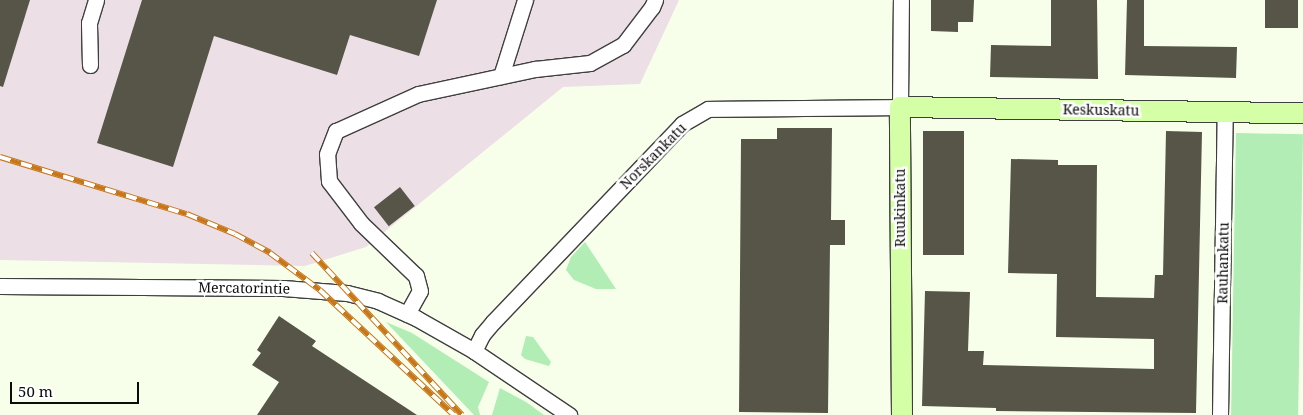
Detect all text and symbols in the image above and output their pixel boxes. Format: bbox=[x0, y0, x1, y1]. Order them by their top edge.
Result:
street label: Keskuskatu bbox=[1063, 101, 1139, 119]
street label: Norskankatu bbox=[616, 119, 690, 193]
street label: Ruukinkatu bbox=[892, 169, 908, 247]
street label: Rauhankatu bbox=[1214, 222, 1232, 304]
street label: Mercatorintie bbox=[198, 279, 290, 297]
scale bar bbox=[12, 372, 141, 404]
text: 50 m bbox=[18, 381, 53, 401]

